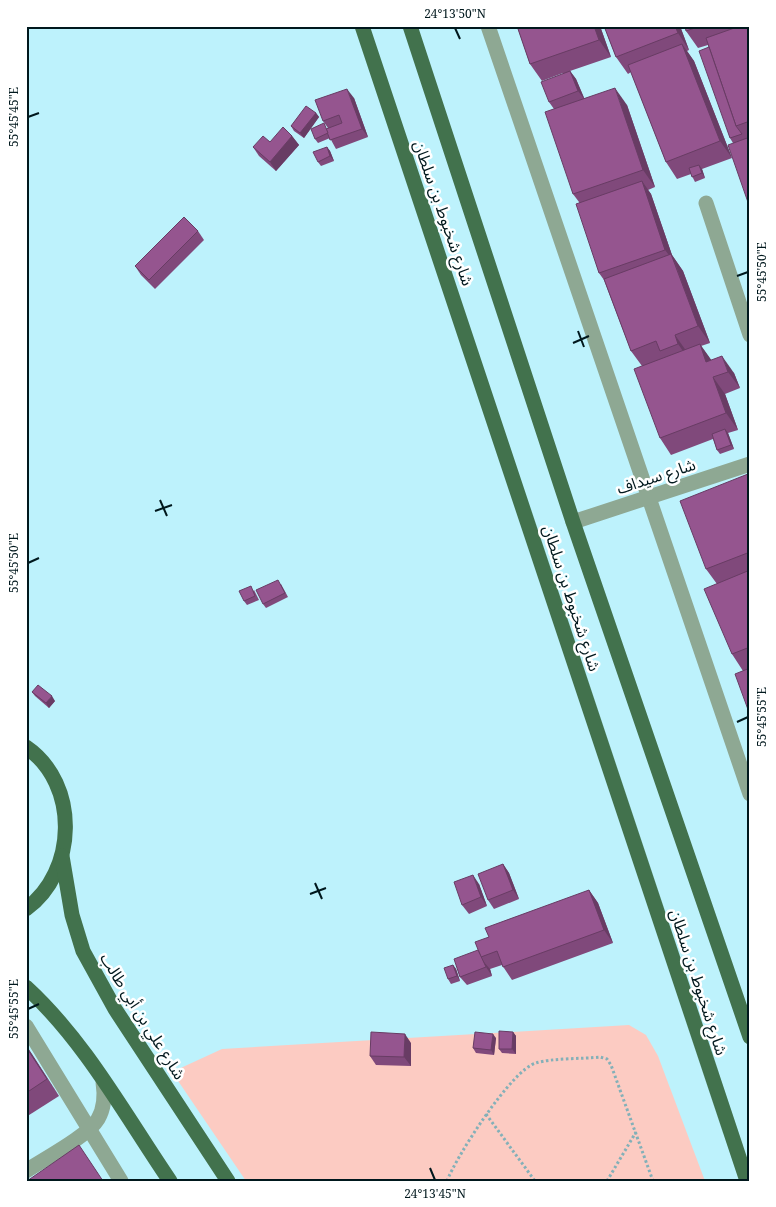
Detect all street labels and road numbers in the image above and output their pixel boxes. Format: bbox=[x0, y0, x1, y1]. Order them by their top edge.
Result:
street label: شارع شخبوط بن سلطان bbox=[407, 137, 479, 289]
street label: شارع سيداف bbox=[614, 453, 699, 501]
street label: شارع شخبوط بن سلطان bbox=[536, 522, 606, 674]
street label: شارع شخبوط بن سلطان bbox=[663, 906, 733, 1058]
street label: شارع علي بن أبي طالب bbox=[93, 949, 191, 1085]

